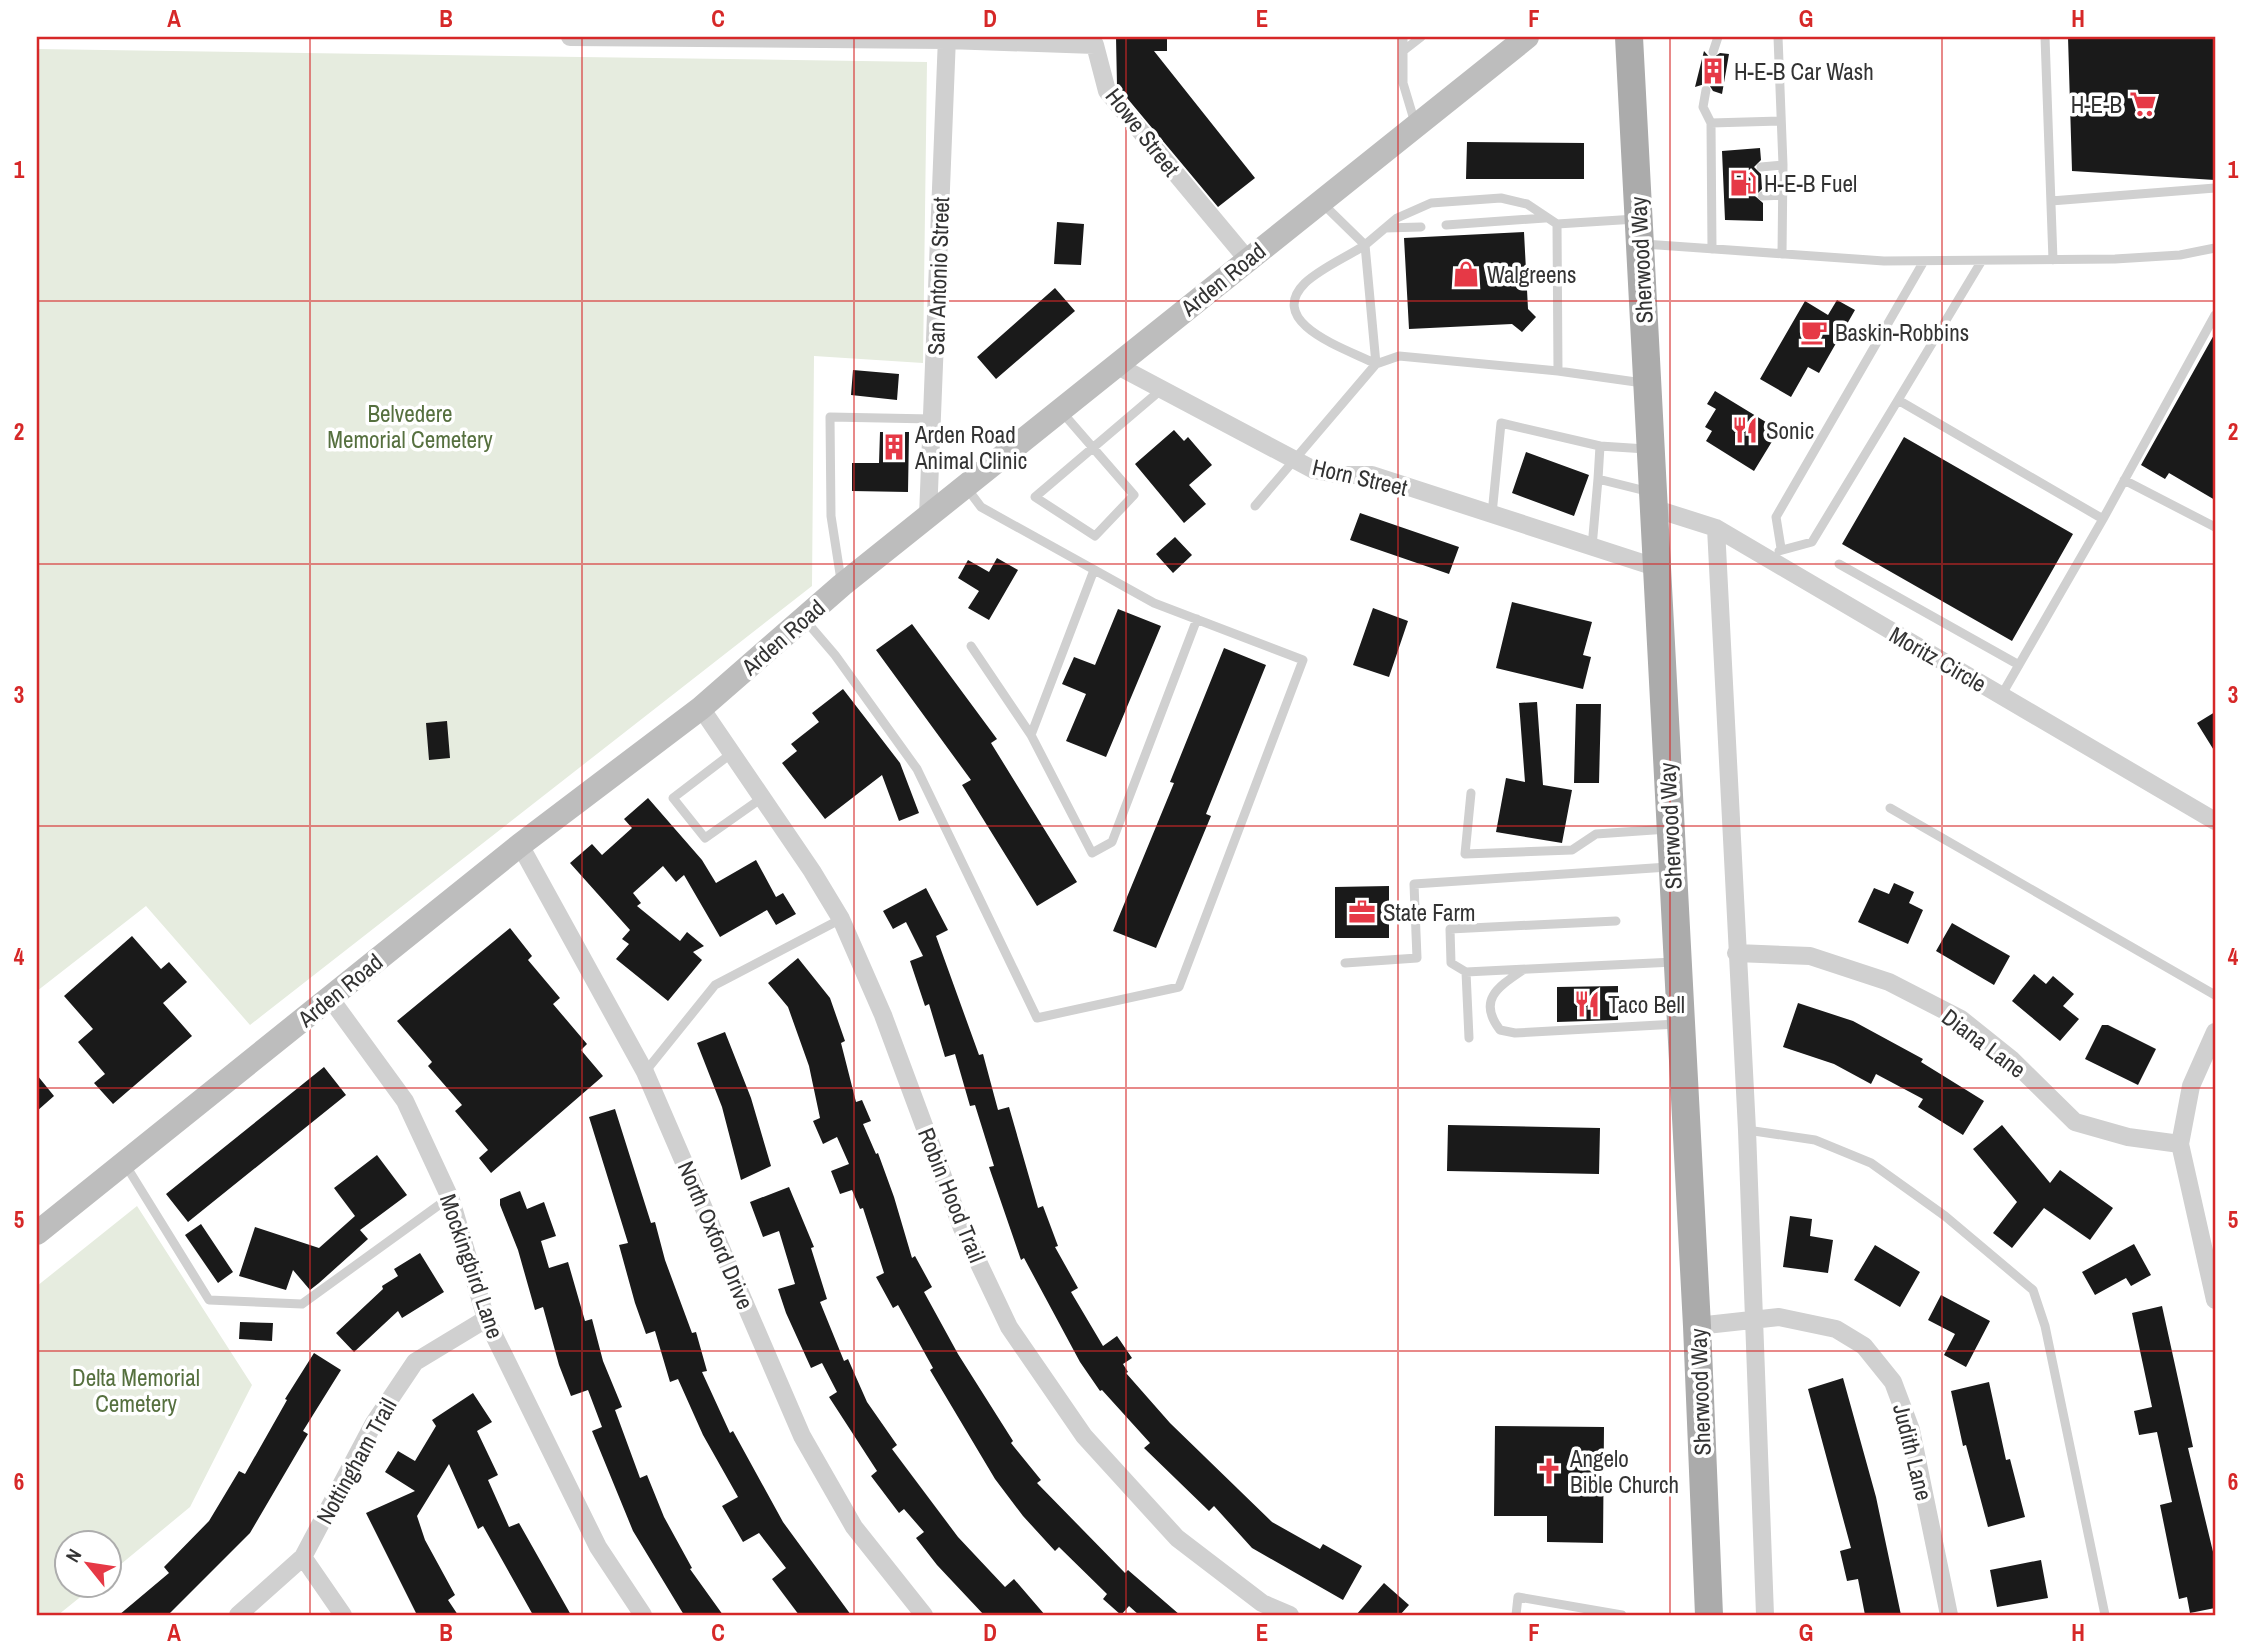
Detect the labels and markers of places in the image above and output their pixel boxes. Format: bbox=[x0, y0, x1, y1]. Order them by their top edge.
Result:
building icon: H-E-B Car Wash bbox=[1698, 56, 1728, 86]
place label: H-E-B Car Wash bbox=[1734, 56, 1874, 87]
place label: H-E-B bbox=[2071, 89, 2122, 120]
supermarket icon: H-E-B bbox=[2128, 89, 2158, 119]
fuel station icon: H-E-B Fuel bbox=[1728, 168, 1758, 198]
place label: H-E-B Fuel bbox=[1764, 168, 1857, 199]
shop icon: Walgreens bbox=[1451, 259, 1481, 289]
place label: Walgreens bbox=[1487, 259, 1576, 290]
cafe icon: Baskin-Robbins bbox=[1799, 317, 1829, 347]
place label: Baskin-Robbins bbox=[1835, 317, 1969, 348]
restaurant icon: Sonic bbox=[1730, 415, 1760, 445]
place label: Sonic bbox=[1766, 415, 1814, 446]
place label: Arden Road Animal Clinic bbox=[914, 419, 1027, 476]
building icon: Arden Road Animal Clinic bbox=[879, 432, 909, 462]
office icon: State Farm bbox=[1347, 897, 1377, 927]
place label: State Farm bbox=[1383, 897, 1475, 928]
restaurant icon: Taco Bell bbox=[1572, 989, 1602, 1019]
place label: Taco Bell bbox=[1608, 989, 1685, 1020]
place label: Angelo Bible Church bbox=[1569, 1443, 1679, 1500]
church icon: Angelo Bible Church bbox=[1534, 1456, 1564, 1486]

